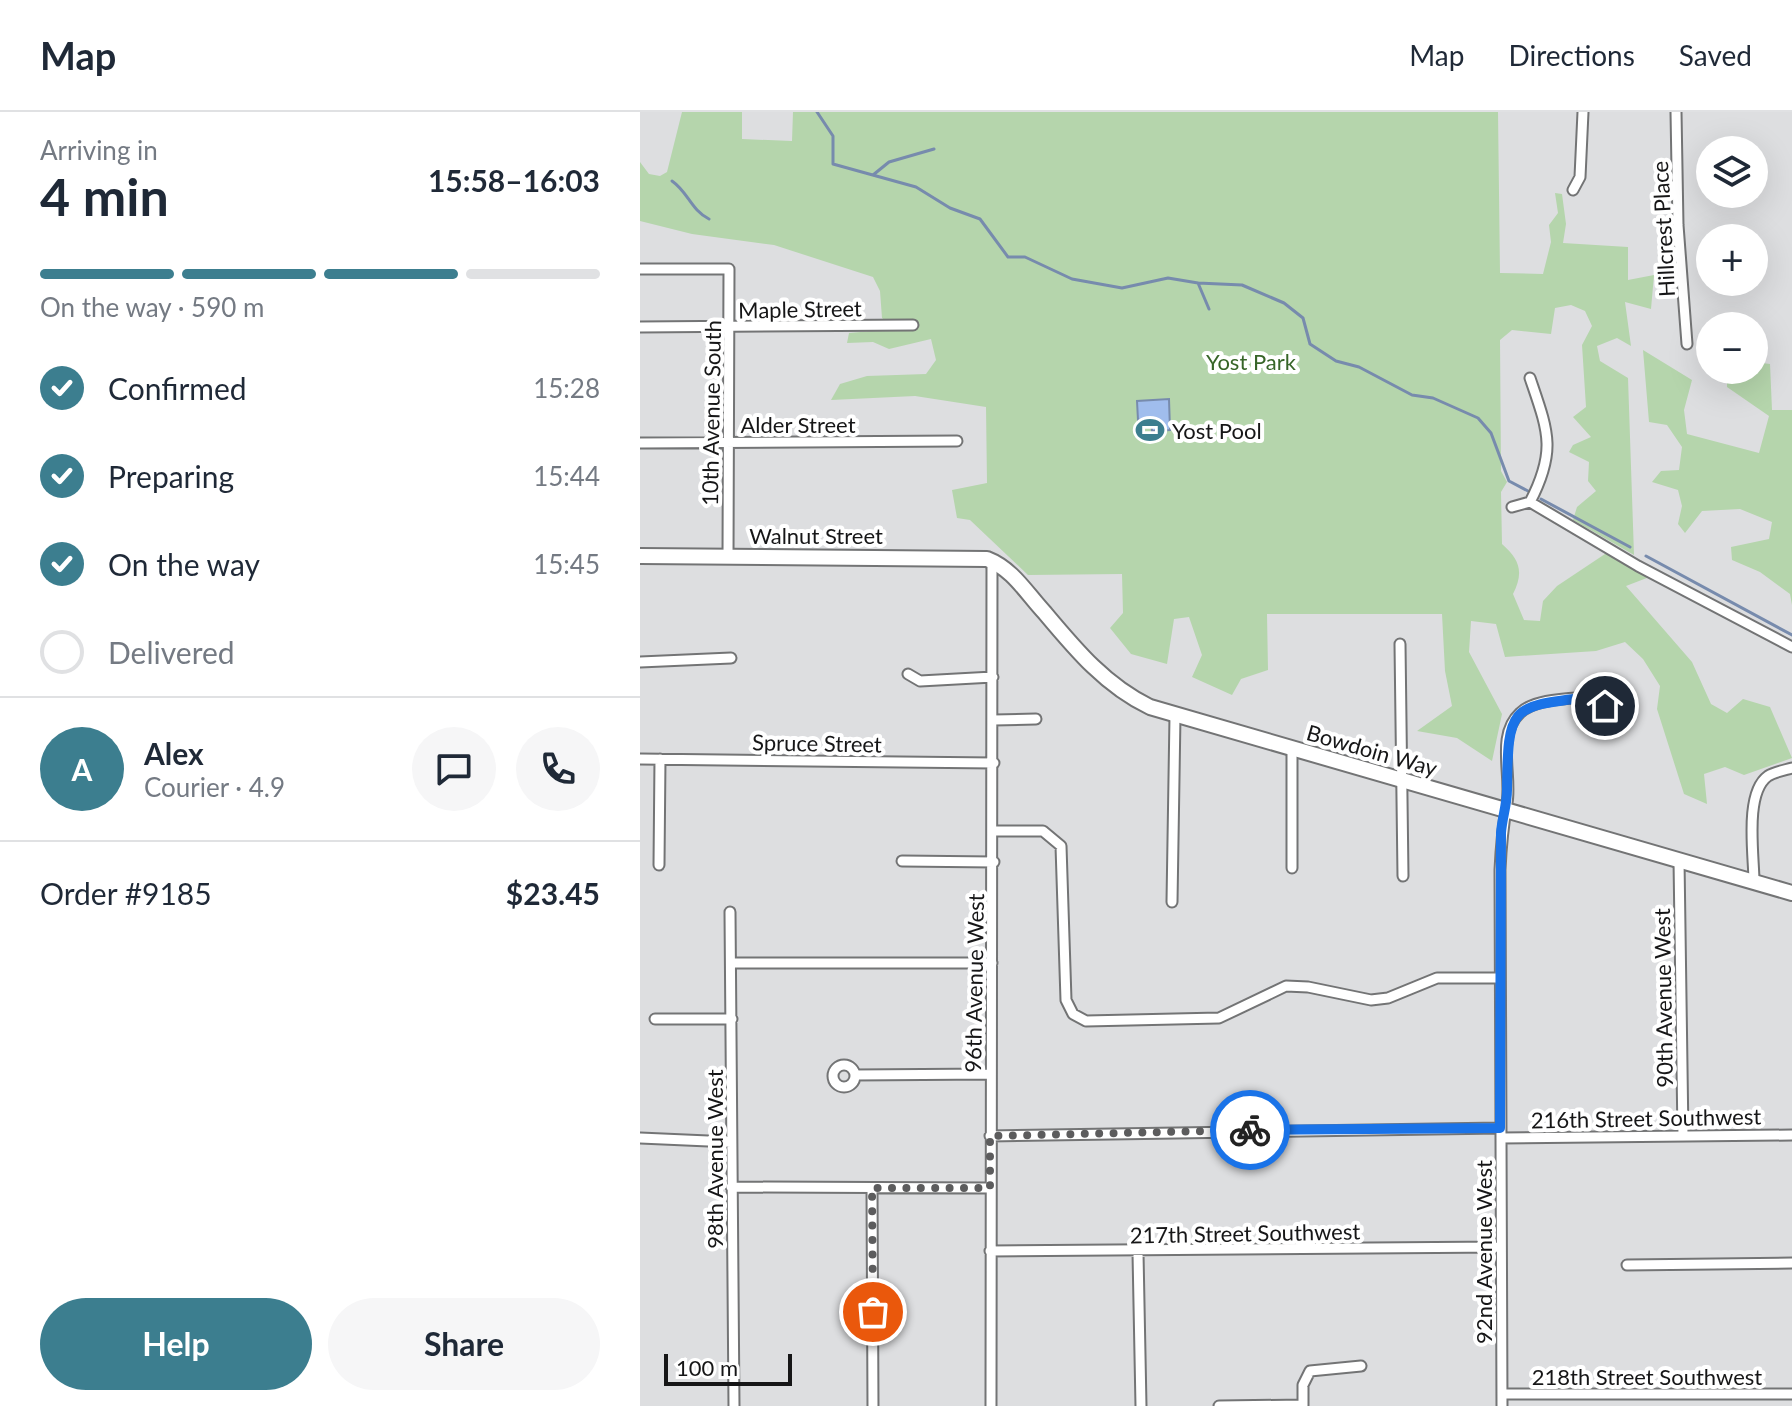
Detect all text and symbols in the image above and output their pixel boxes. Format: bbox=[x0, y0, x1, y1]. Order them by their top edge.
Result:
text: Map bbox=[40, 32, 116, 78]
text: Map bbox=[1409, 38, 1464, 72]
text: Directions bbox=[1508, 38, 1635, 72]
text: Saved bbox=[1679, 38, 1752, 72]
text: Arriving in bbox=[40, 134, 158, 166]
map controls bbox=[1696, 136, 1768, 384]
button: layers bbox=[1696, 136, 1768, 208]
street label: Hillcrest Place bbox=[1646, 160, 1680, 298]
text: 15:58–16:03 bbox=[428, 162, 600, 198]
text: 4 min bbox=[40, 165, 169, 227]
button: + bbox=[1696, 224, 1768, 296]
text: On the way · 590 m bbox=[40, 291, 264, 323]
street label: Maple Street bbox=[738, 294, 862, 324]
button: − bbox=[1696, 312, 1768, 384]
street label: 10th Avenue South bbox=[696, 320, 726, 506]
park label: Yost Park bbox=[1206, 348, 1297, 375]
icon: check bbox=[40, 366, 84, 410]
text: Confirmed bbox=[108, 370, 247, 406]
text: 15:28 bbox=[533, 372, 600, 404]
street label: Alder Street bbox=[740, 411, 856, 438]
sports icon: Yost Pool bbox=[1135, 415, 1165, 445]
place label: Yost Pool bbox=[1172, 417, 1262, 444]
icon: check bbox=[40, 454, 84, 498]
text: Preparing bbox=[108, 458, 234, 494]
text: 15:44 bbox=[533, 460, 600, 492]
street label: Walnut Street bbox=[749, 522, 883, 549]
icon: check bbox=[40, 542, 84, 586]
text: On the way bbox=[108, 546, 260, 582]
text: 15:45 bbox=[533, 548, 600, 580]
text: Delivered bbox=[108, 634, 235, 670]
pin bbox=[1571, 672, 1639, 740]
icon: home bbox=[1583, 684, 1627, 728]
street label: Bowdoin Way bbox=[1304, 718, 1441, 782]
button: chat bbox=[412, 727, 496, 811]
button: phone bbox=[516, 727, 600, 811]
street label: Spruce Street bbox=[752, 728, 882, 758]
text: Alex bbox=[144, 735, 204, 771]
text: A bbox=[72, 751, 92, 787]
text: Courier · 4.9 bbox=[144, 771, 285, 803]
text: Order #9185 bbox=[40, 875, 212, 911]
text: $23.45 bbox=[506, 875, 600, 911]
street label: 96th Avenue West bbox=[959, 893, 989, 1073]
street label: 90th Avenue West bbox=[1648, 908, 1678, 1088]
street label: 98th Avenue West bbox=[701, 1069, 728, 1249]
courier bbox=[1210, 1090, 1290, 1170]
street label: 216th Street Southwest bbox=[1531, 1102, 1762, 1134]
icon: bike bbox=[1228, 1108, 1272, 1152]
street label: 92nd Avenue West bbox=[1470, 1160, 1497, 1344]
street label: 217th Street Southwest bbox=[1130, 1217, 1361, 1249]
pin bbox=[839, 1278, 907, 1346]
icon: bag bbox=[851, 1290, 895, 1334]
button: Help bbox=[40, 1298, 312, 1390]
button: Share bbox=[328, 1298, 600, 1390]
scale bar bbox=[664, 1350, 792, 1386]
text: 100 m bbox=[676, 1354, 738, 1381]
street label: 218th Street Southwest bbox=[1532, 1363, 1762, 1390]

